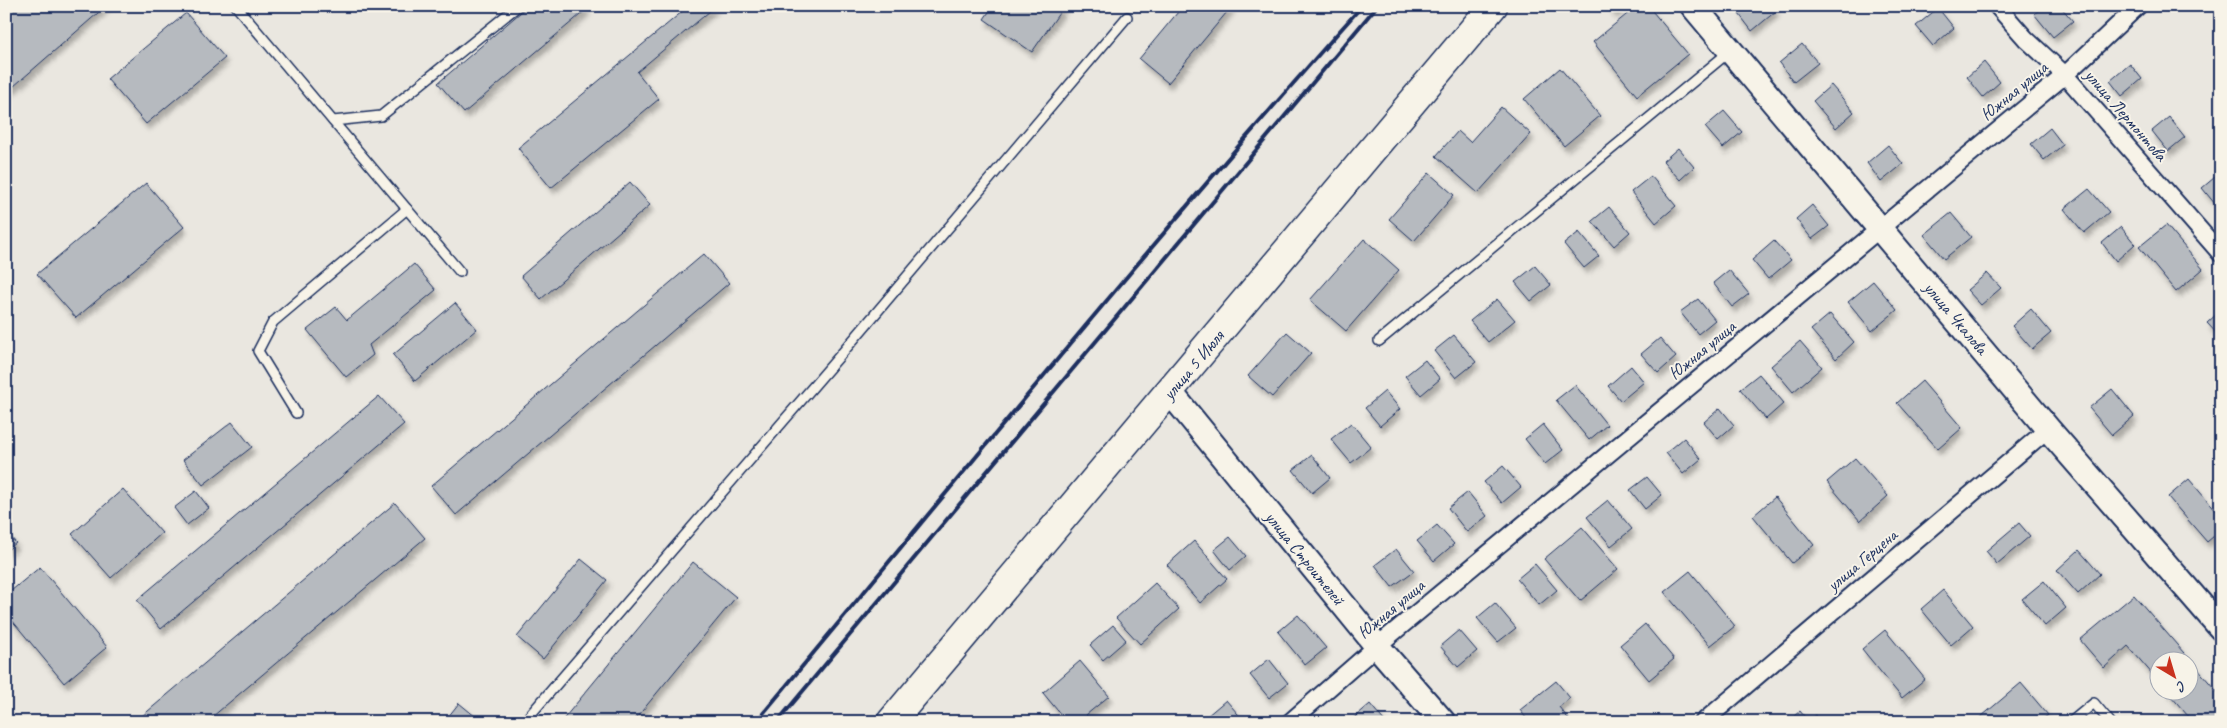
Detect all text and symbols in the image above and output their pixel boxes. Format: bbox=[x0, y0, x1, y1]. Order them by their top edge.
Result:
street label: Южная улица bbox=[1976, 55, 2053, 125]
street label: улица Лермонтова bbox=[2079, 64, 2173, 166]
street label: улица Чкалова bbox=[1919, 276, 1994, 360]
street label: Южная улица bbox=[1664, 314, 1741, 384]
street label: улица 5 Июля bbox=[1157, 325, 1229, 405]
street label: улица Строителей bbox=[1260, 506, 1351, 611]
street label: улица Герцена bbox=[1822, 523, 1903, 596]
street label: Южная улица bbox=[1353, 573, 1430, 643]
north arrow bbox=[2150, 650, 2200, 700]
text: С bbox=[2172, 677, 2190, 696]

